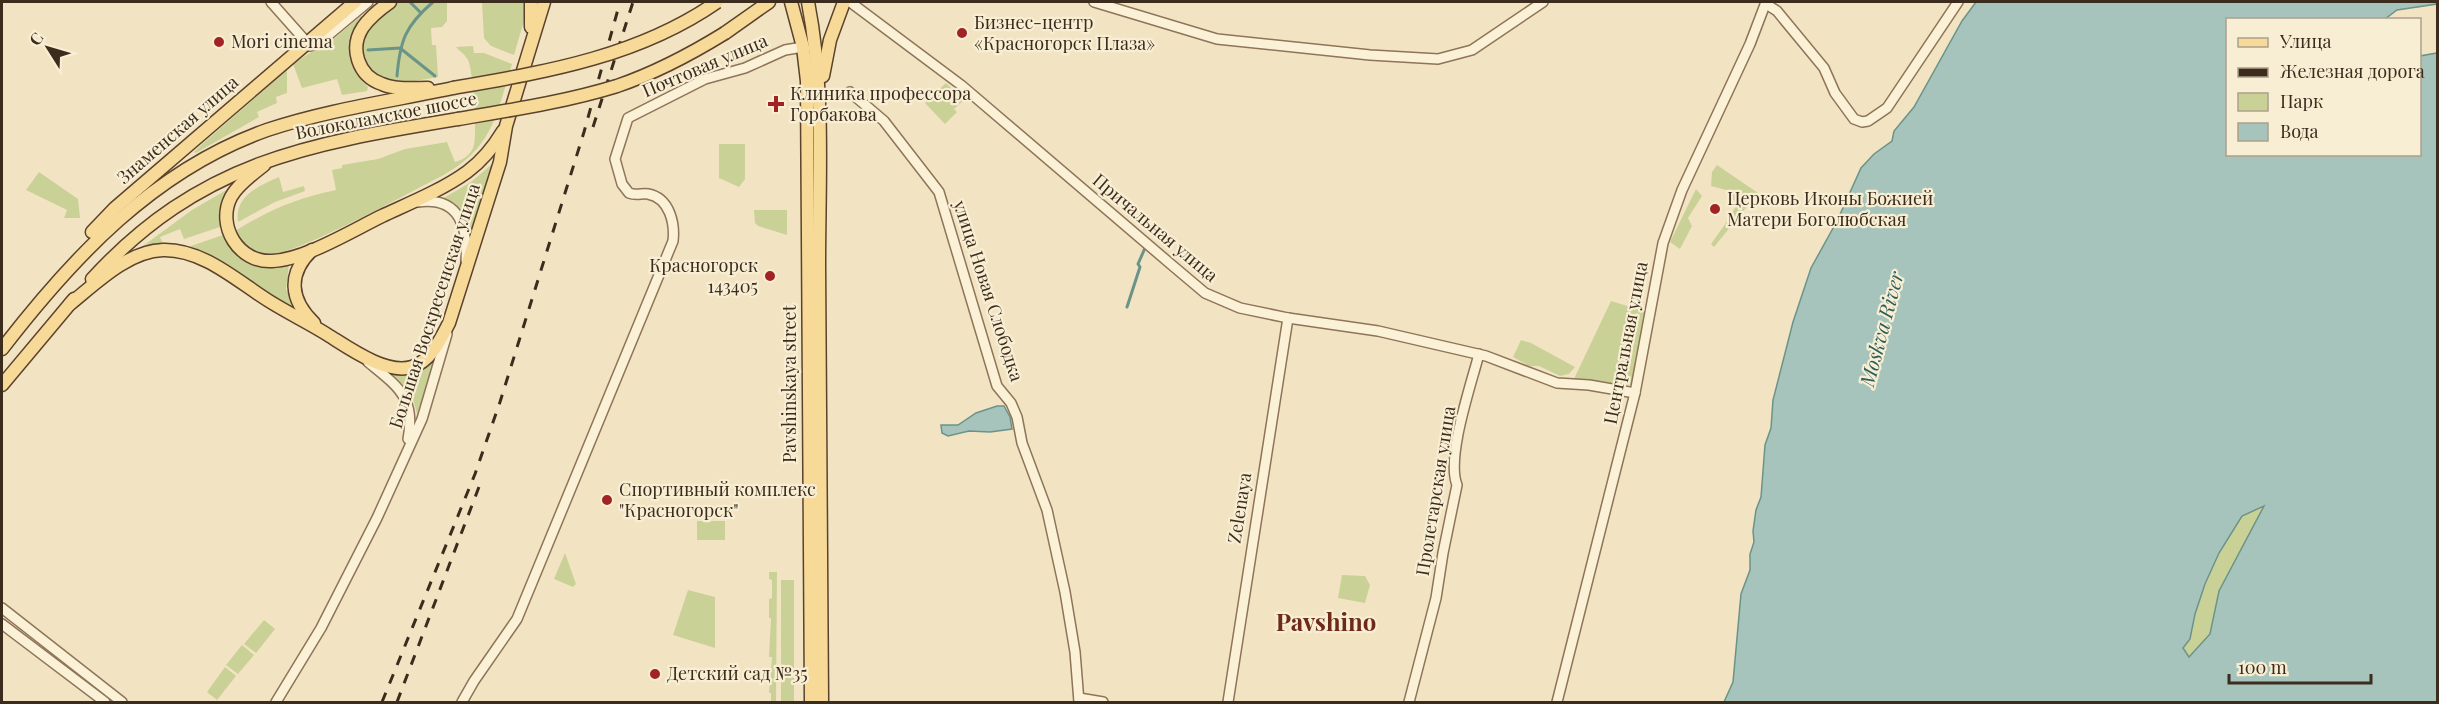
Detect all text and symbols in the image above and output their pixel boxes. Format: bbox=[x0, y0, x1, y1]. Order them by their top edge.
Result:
place label: Бизнес-центр «Красногорск Плаза» bbox=[974, 10, 1155, 55]
north arrow bbox=[18, 18, 78, 78]
legend bbox=[2226, 18, 2421, 156]
marker: Бизнес-центр «Красногорск Плаза» bbox=[955, 26, 969, 40]
text: С bbox=[24, 28, 47, 49]
street label: Почтовая улица bbox=[638, 28, 771, 102]
place label: Mori cinema bbox=[231, 29, 333, 53]
text: Улица bbox=[2279, 29, 2331, 53]
marker: Mori cinema bbox=[212, 35, 226, 49]
text: Железная дорога bbox=[2280, 59, 2425, 83]
street label: Знаменская улица bbox=[112, 70, 243, 189]
place label: Клиника профессора Горбакова bbox=[790, 81, 971, 126]
street label: Волоколамское шоссе bbox=[293, 86, 479, 144]
text: Парк bbox=[2280, 89, 2323, 113]
marker: Клиника профессора Горбакова bbox=[767, 95, 785, 113]
text: Вода bbox=[2280, 119, 2318, 143]
street label: Причальная улица bbox=[1088, 168, 1223, 287]
street label: Большая Воскресенская улица bbox=[383, 180, 485, 431]
place label: Церковь Иконы Божией Матери Боголюбская bbox=[1727, 186, 1933, 231]
street label: улица Новая Слободка bbox=[948, 196, 1030, 384]
marker: Церковь Иконы Божией Матери Боголюбская bbox=[1708, 202, 1722, 216]
place label: Красногорск 143405 bbox=[649, 253, 758, 298]
street label: Центральная улица bbox=[1597, 259, 1653, 426]
water label: Moskva River bbox=[1852, 267, 1909, 390]
marker: Красногорск 143405 bbox=[763, 269, 777, 283]
street label: Pavshinskaya street bbox=[777, 304, 801, 463]
street label: Пролетарская улица bbox=[1410, 404, 1460, 578]
street label: Zelenaya bbox=[1222, 471, 1256, 545]
place label: Спортивный комплекс "Красногорск" bbox=[619, 477, 816, 522]
marker: Спортивный комплекс "Красногорск" bbox=[600, 493, 614, 507]
district label: Pavshino bbox=[1276, 605, 1376, 637]
scale bar bbox=[2229, 647, 2372, 685]
text: 100 m bbox=[2238, 655, 2287, 679]
place label: Детский сад №35 bbox=[667, 661, 808, 685]
marker: Детский сад №35 bbox=[648, 667, 662, 681]

